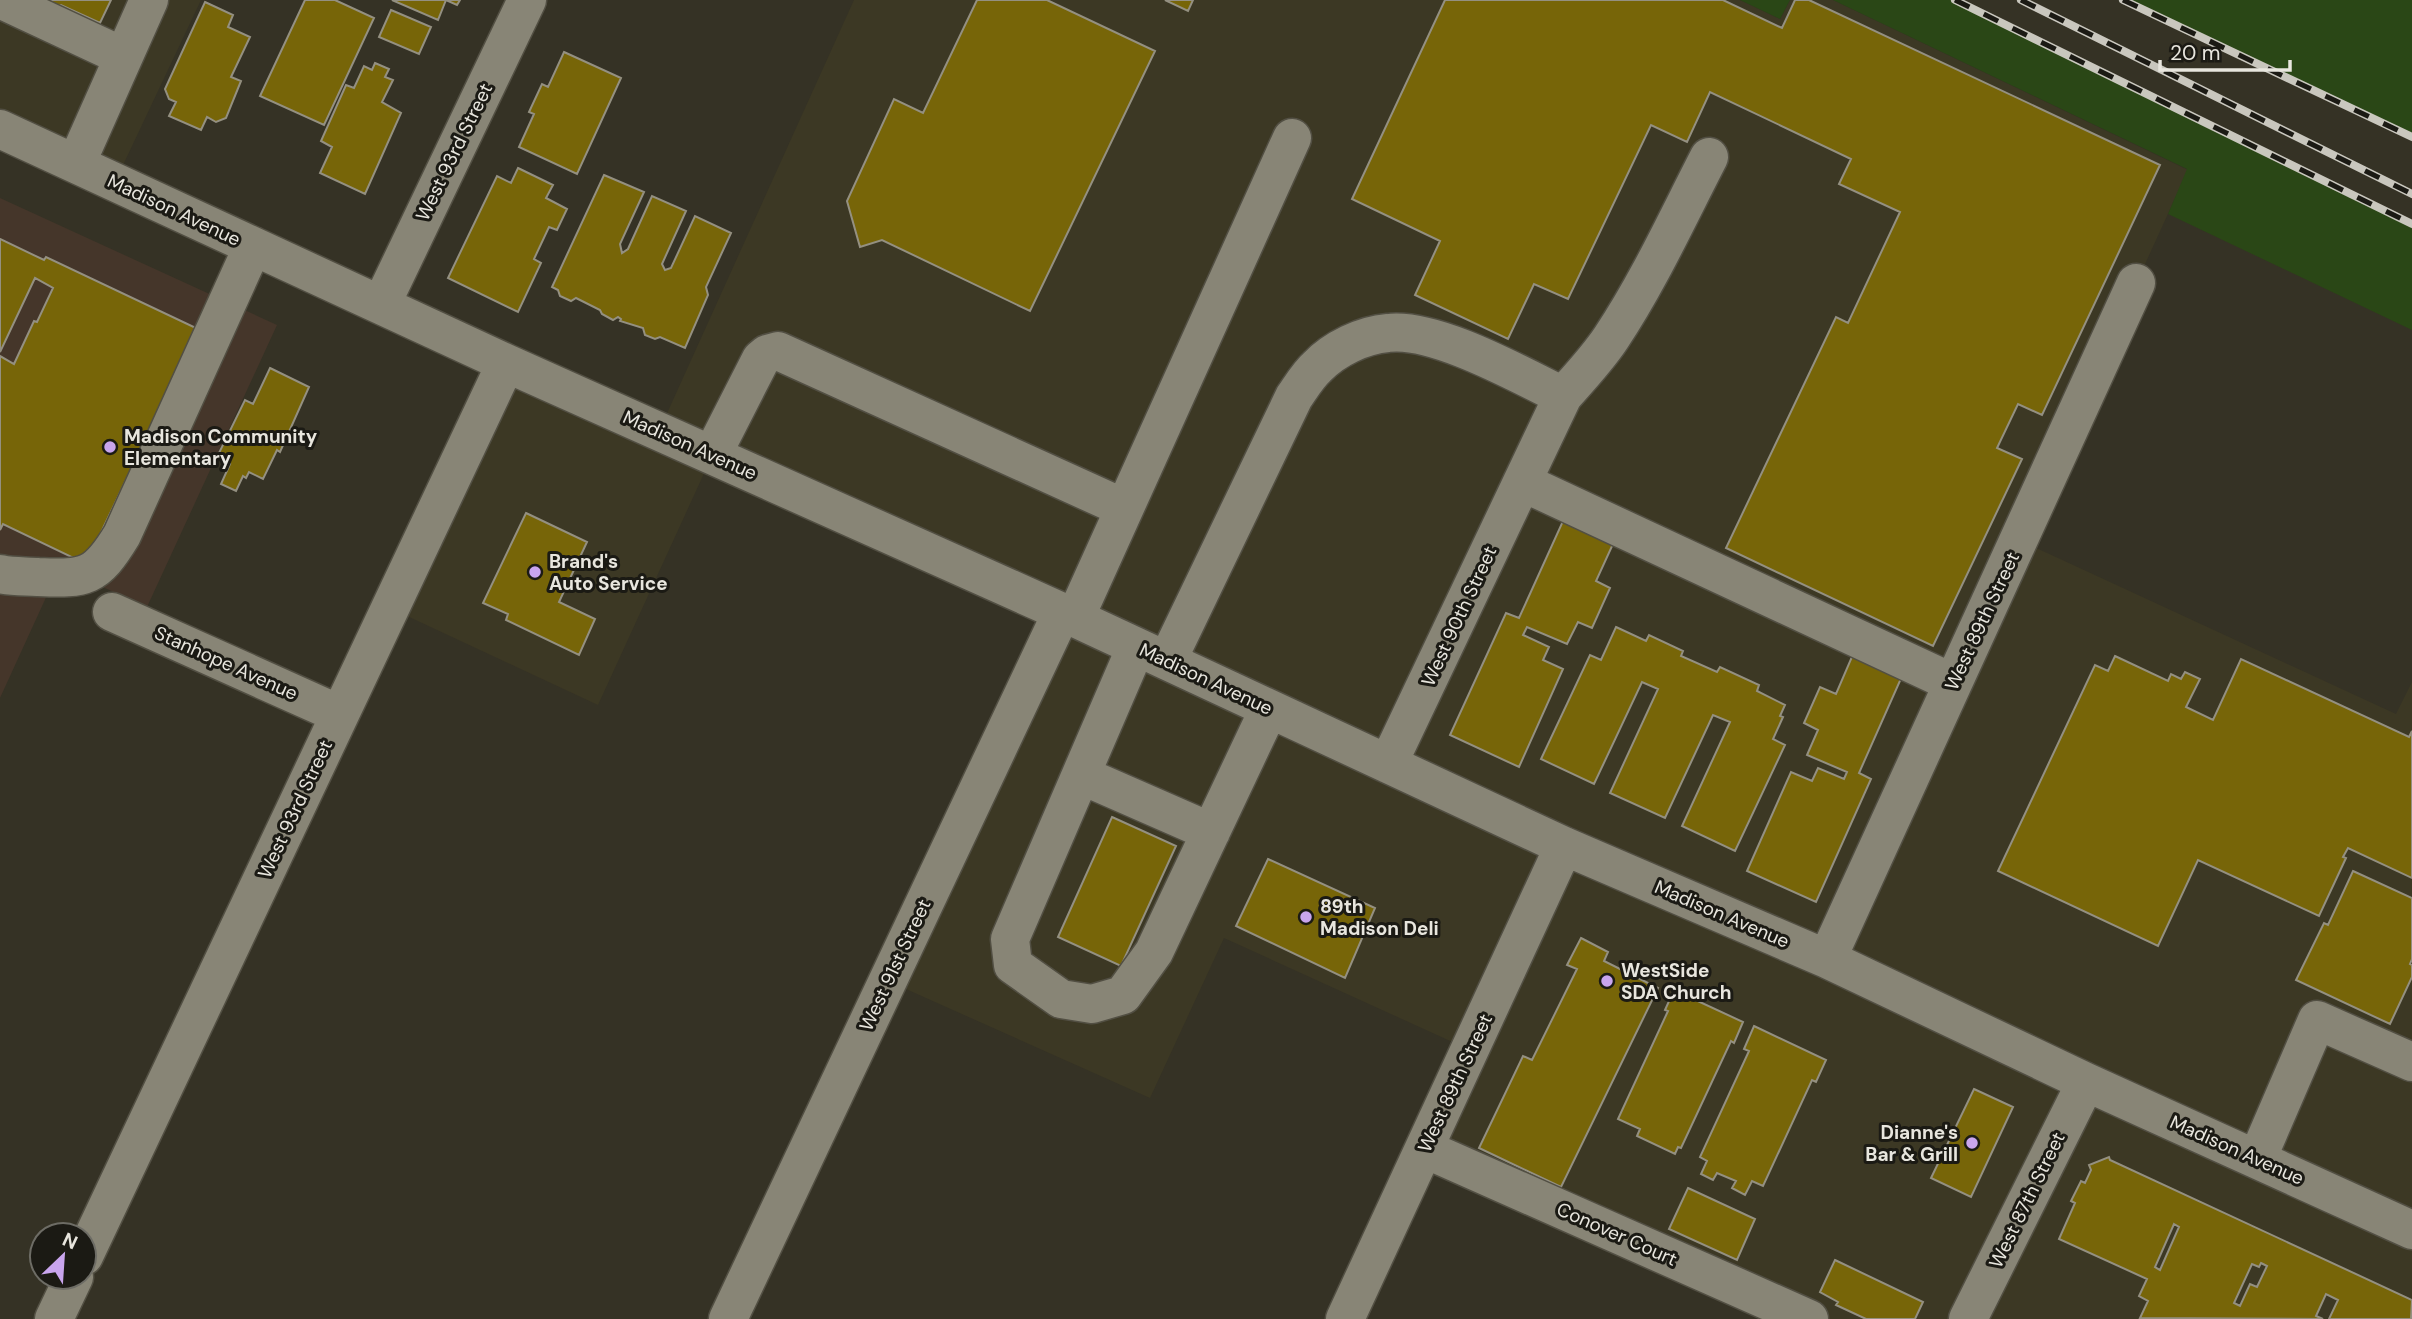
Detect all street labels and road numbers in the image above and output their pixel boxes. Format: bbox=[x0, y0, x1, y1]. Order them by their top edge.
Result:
street label: West 93rd Street bbox=[410, 79, 498, 225]
street label: Madison Avenue bbox=[103, 168, 245, 252]
street label: Madison Avenue bbox=[619, 404, 761, 486]
street label: West 90th Street bbox=[1416, 542, 1502, 690]
street label: West 89th Street bbox=[1939, 548, 2025, 694]
street label: Stanhope Avenue bbox=[150, 620, 302, 706]
street label: Madison Avenue bbox=[1135, 637, 1277, 721]
street label: West 93rd Street bbox=[252, 736, 338, 882]
street label: Madison Avenue bbox=[1651, 874, 1793, 954]
street label: West 91st Street bbox=[853, 895, 937, 1035]
street label: West 89th Street bbox=[1412, 1010, 1498, 1156]
street label: Madison Avenue bbox=[2166, 1109, 2308, 1191]
street label: West 87th Street bbox=[1983, 1128, 2071, 1272]
street label: Conover Court bbox=[1553, 1196, 1681, 1272]

